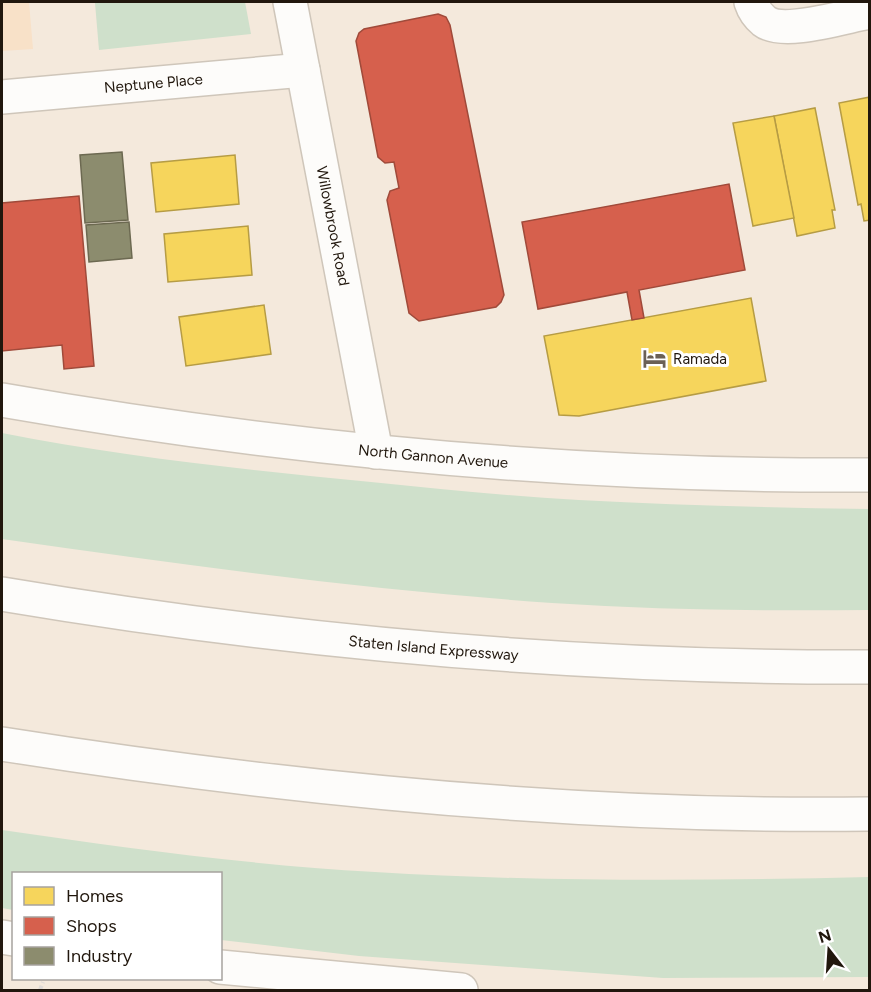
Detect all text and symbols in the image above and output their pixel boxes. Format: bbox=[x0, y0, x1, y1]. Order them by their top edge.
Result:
street label: Neptune Place bbox=[103, 70, 204, 97]
street label: Willowbrook Road bbox=[313, 165, 353, 287]
hotel icon: Ramada bbox=[642, 346, 668, 372]
place label: Ramada bbox=[673, 350, 727, 368]
street label: North Gannon Avenue bbox=[357, 441, 509, 472]
street label: Staten Island Expressway bbox=[348, 632, 519, 664]
legend bbox=[12, 872, 222, 980]
text: Homes bbox=[66, 885, 124, 907]
text: Shops bbox=[66, 915, 117, 937]
north arrow bbox=[799, 920, 859, 980]
text: N bbox=[816, 925, 833, 947]
text: Industry bbox=[66, 945, 133, 967]

